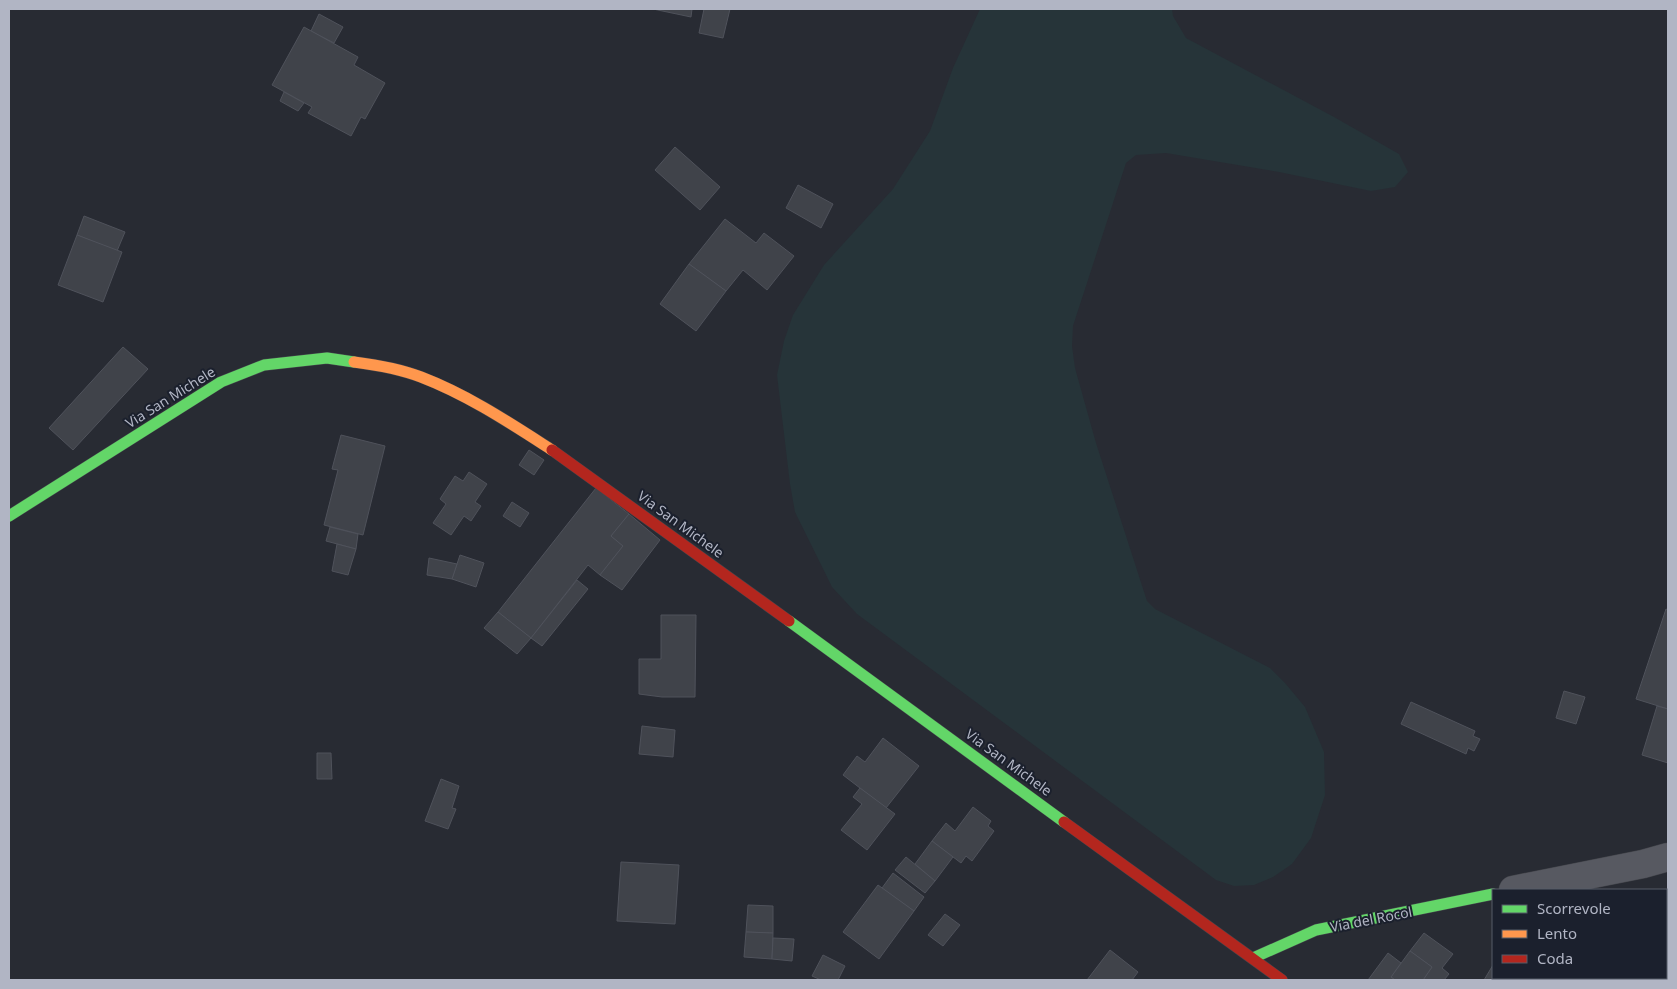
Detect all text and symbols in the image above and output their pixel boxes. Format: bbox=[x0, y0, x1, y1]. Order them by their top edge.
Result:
street label: Via San Michele bbox=[122, 362, 219, 432]
street label: Via San Michele bbox=[634, 486, 728, 562]
street label: Via San Michele bbox=[962, 724, 1056, 800]
legend bbox=[1492, 889, 1667, 979]
text: Scorrevole bbox=[1537, 898, 1611, 918]
street label: Via del Rocol bbox=[1328, 902, 1414, 936]
text: Lento bbox=[1537, 923, 1577, 943]
text: Coda bbox=[1537, 948, 1573, 968]

